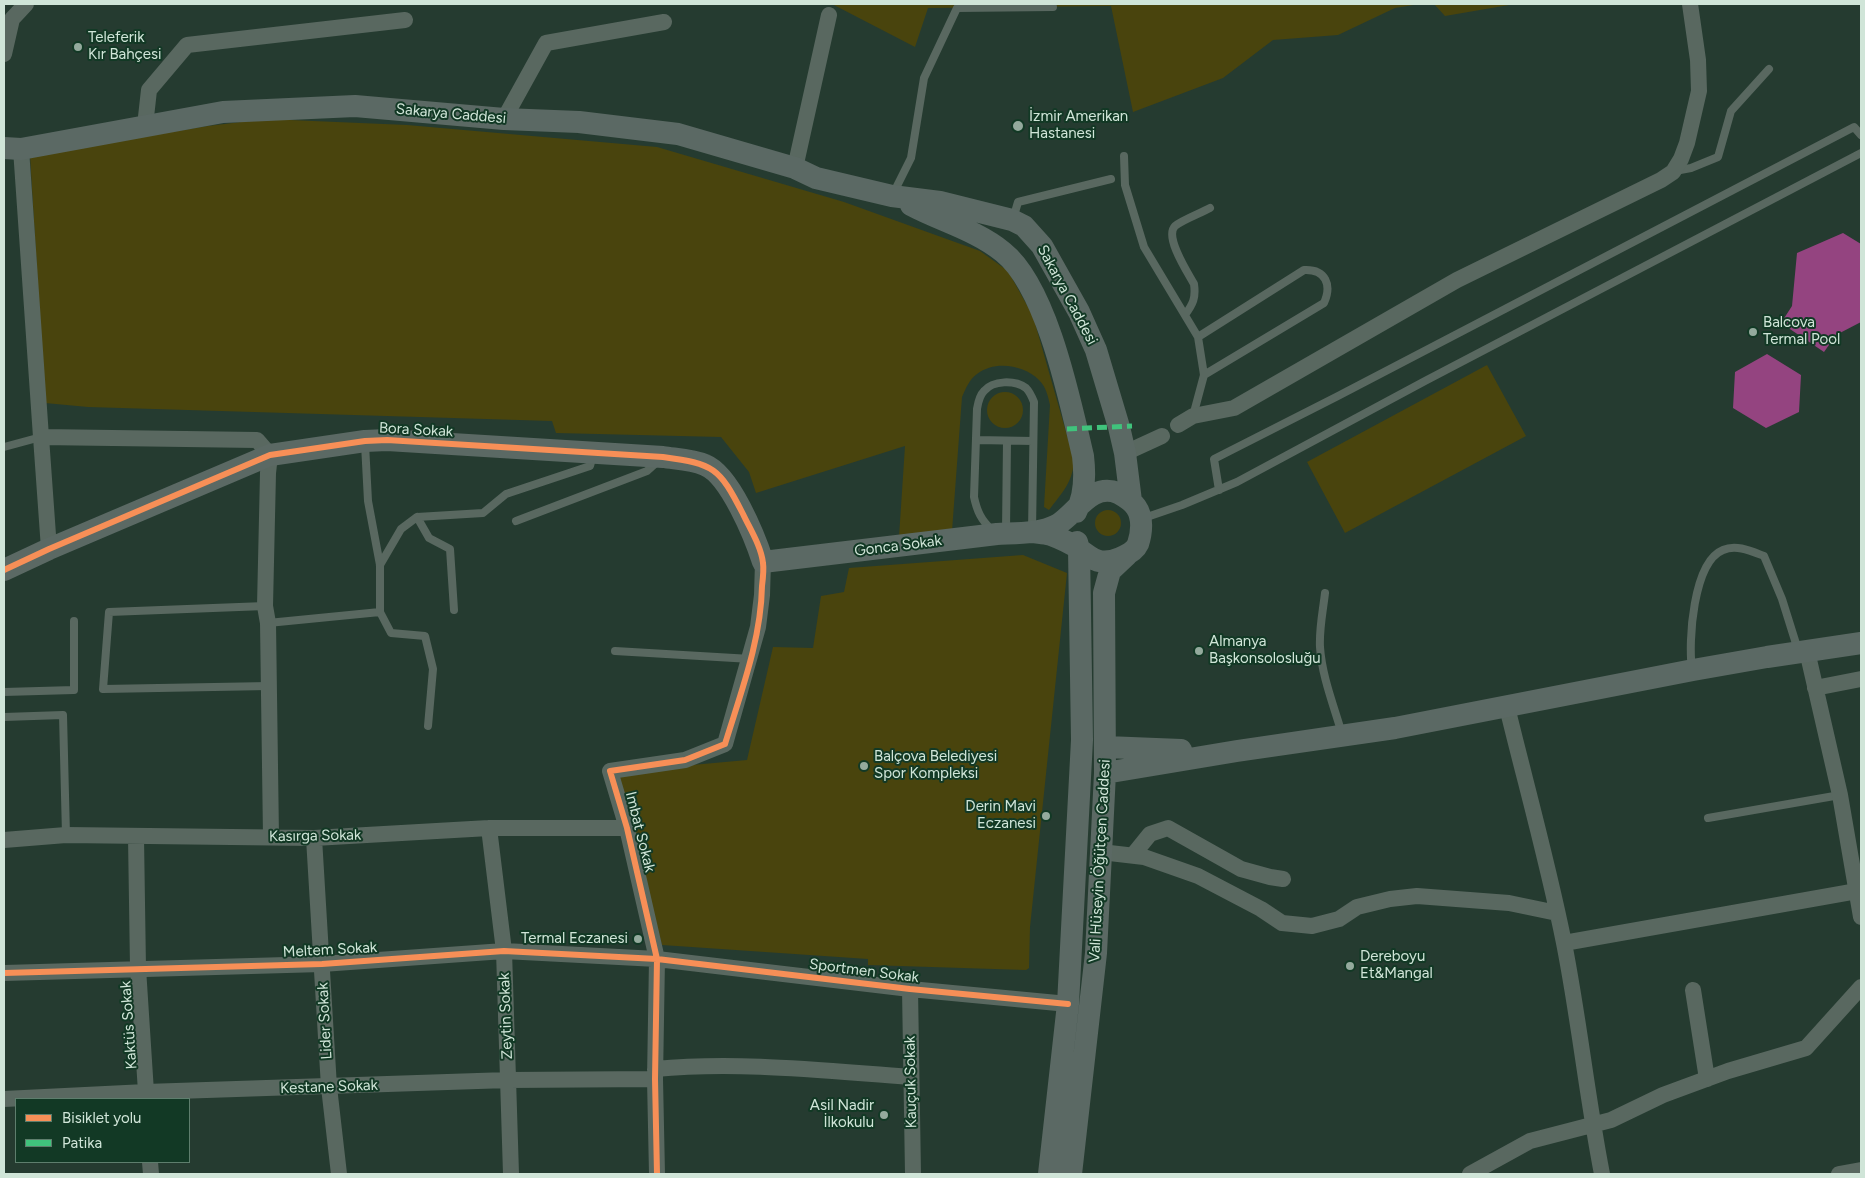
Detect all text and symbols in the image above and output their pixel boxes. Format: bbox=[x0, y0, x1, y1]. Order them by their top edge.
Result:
place label: Teleferik Kır Bahçesi bbox=[88, 29, 161, 64]
marker: Teleferik Kır Bahçesi bbox=[72, 41, 84, 53]
street label: Sakarya Caddesi bbox=[395, 100, 507, 128]
place label: İzmir Amerikan Hastanesi bbox=[1029, 108, 1128, 143]
marker: İzmir Amerikan Hastanesi bbox=[1011, 119, 1025, 133]
street label: Sakarya Caddesi bbox=[1033, 242, 1101, 348]
place label: Balcova Termal Pool bbox=[1763, 314, 1840, 349]
marker: Balcova Termal Pool bbox=[1747, 326, 1759, 338]
street label: Bora Sokak bbox=[378, 419, 454, 441]
street label: Gonca Sokak bbox=[853, 532, 943, 560]
place label: Almanya Başkonsolosluğu bbox=[1209, 633, 1321, 668]
marker: Almanya Başkonsolosluğu bbox=[1193, 645, 1205, 657]
place label: Balçova Belediyesi Spor Kompleksi bbox=[874, 748, 997, 783]
street label: Vali Hüseyin Öğütçen Caddesi bbox=[1086, 759, 1114, 963]
marker: Balçova Belediyesi Spor Kompleksi bbox=[858, 760, 870, 772]
street label: Imbat Sokak bbox=[621, 790, 659, 874]
place label: Derin Mavi Eczanesi bbox=[965, 798, 1036, 833]
marker: Derin Mavi Eczanesi bbox=[1040, 810, 1052, 822]
street label: Kasırga Sokak bbox=[269, 826, 361, 846]
place label: Termal Eczanesi bbox=[521, 930, 628, 948]
marker: Termal Eczanesi bbox=[632, 933, 644, 945]
street label: Meltem Sokak bbox=[282, 939, 378, 961]
place label: Dereboyu Et&Mangal bbox=[1360, 948, 1433, 983]
street label: Sportmen Sokak bbox=[808, 955, 920, 987]
marker: Dereboyu Et&Mangal bbox=[1344, 960, 1356, 972]
street label: Zeytin Sokak bbox=[495, 972, 517, 1060]
street label: Kaktüs Sokak bbox=[117, 980, 141, 1070]
street label: Lider Sokak bbox=[314, 982, 336, 1060]
street label: Kauçuk Sokak bbox=[901, 1036, 921, 1128]
street label: Kestane Sokak bbox=[280, 1076, 378, 1098]
place label: Asil Nadir İlkokulu bbox=[810, 1097, 874, 1132]
legend bbox=[15, 1098, 190, 1163]
text: Bisiklet yolu bbox=[62, 1109, 141, 1127]
marker: Asil Nadir İlkokulu bbox=[878, 1109, 890, 1121]
text: Patika bbox=[62, 1134, 102, 1152]

